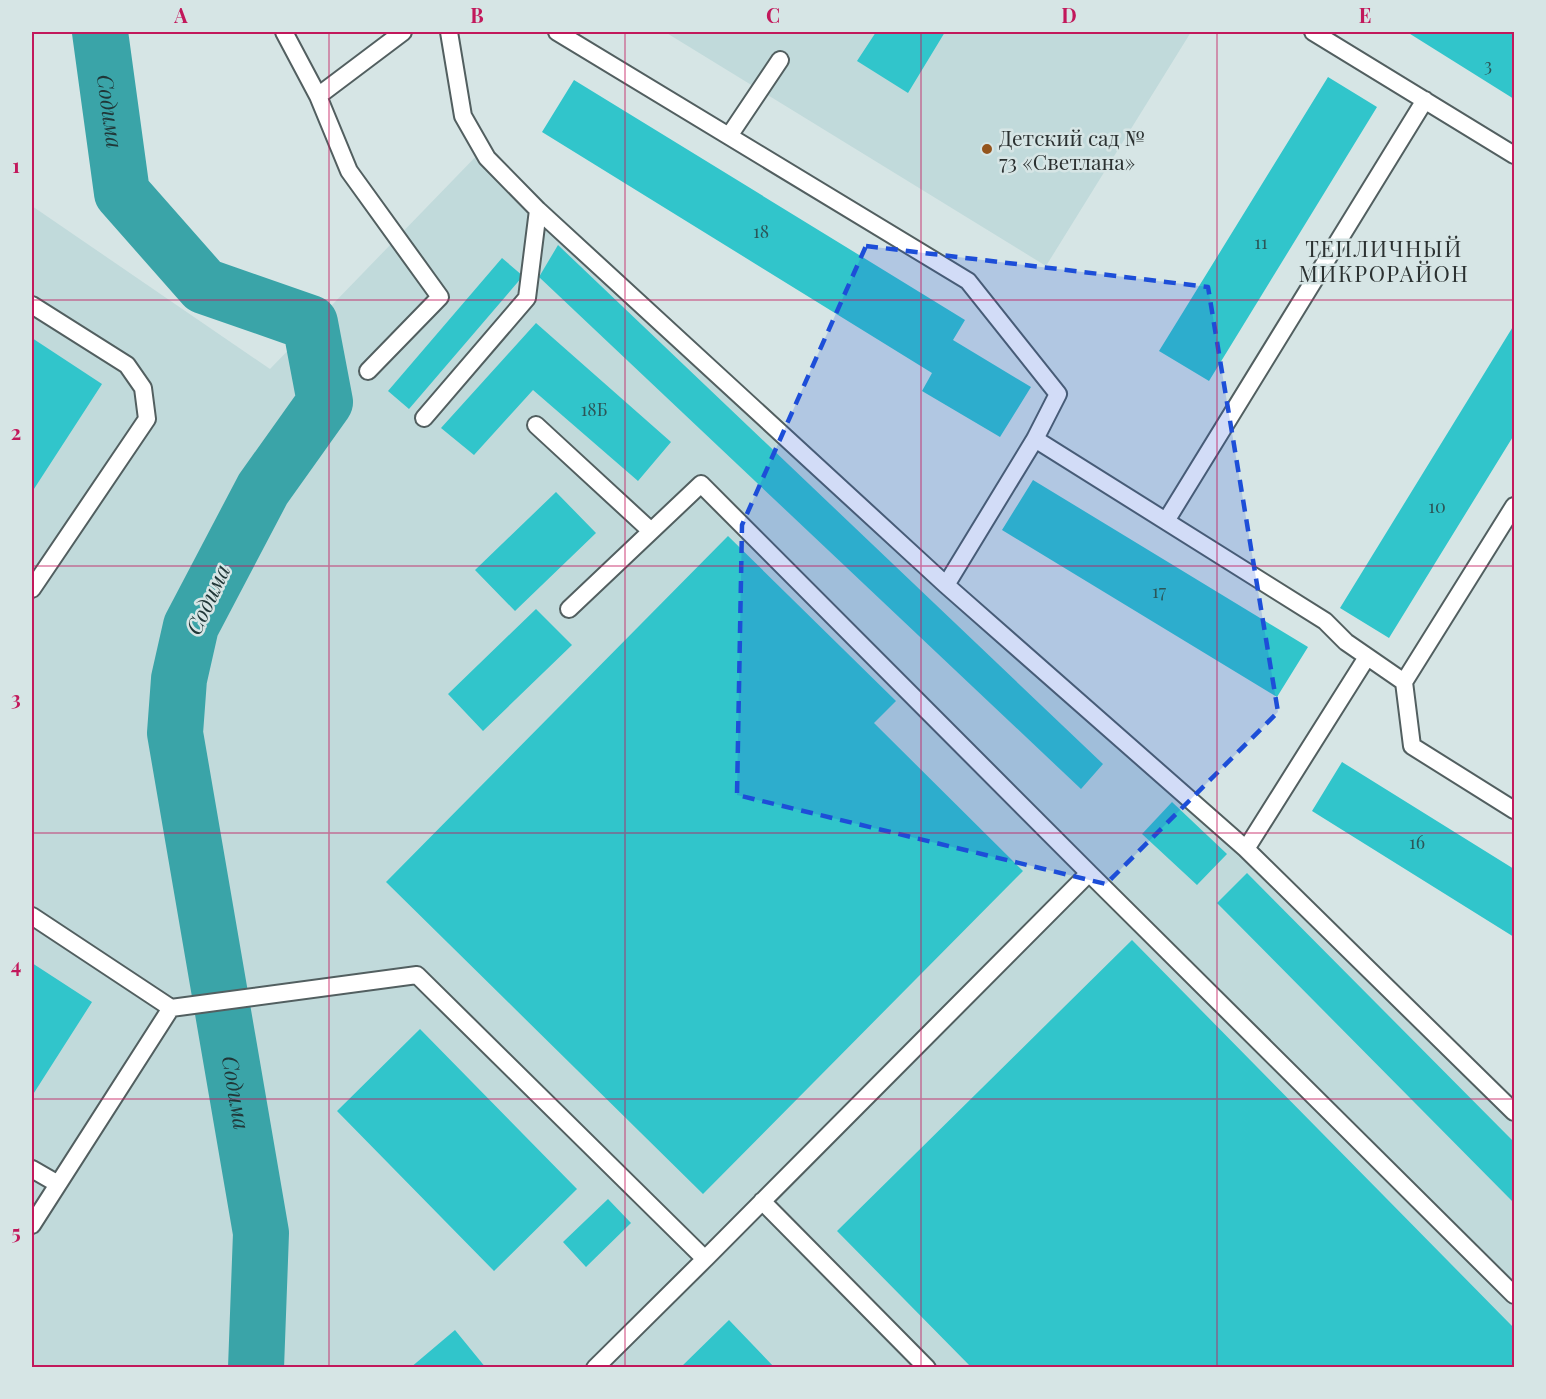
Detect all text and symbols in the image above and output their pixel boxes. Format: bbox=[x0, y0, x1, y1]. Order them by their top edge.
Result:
text: A bbox=[173, 1, 188, 28]
text: B bbox=[470, 1, 484, 28]
text: C bbox=[766, 1, 780, 28]
text: D bbox=[1061, 1, 1077, 28]
text: E bbox=[1359, 1, 1371, 28]
house number: 3 bbox=[1484, 53, 1492, 77]
water label: Содима bbox=[91, 72, 131, 150]
place label: Детский сад № 73 «Светлана» bbox=[999, 123, 1145, 175]
marker: Детский сад № 73 «Светлана» bbox=[980, 142, 994, 156]
text: 1 bbox=[12, 151, 20, 178]
house number: 18 bbox=[753, 219, 769, 243]
house number: 11 bbox=[1254, 230, 1268, 254]
district label: ТЕПЛИЧНЫЙ МИКРОРАЙОН bbox=[1299, 233, 1469, 288]
house number: 18Б bbox=[581, 397, 607, 421]
text: 2 bbox=[11, 418, 21, 445]
house number: 10 bbox=[1428, 494, 1446, 518]
water label: Содима bbox=[178, 559, 236, 639]
house number: 17 bbox=[1152, 579, 1167, 603]
text: 3 bbox=[11, 684, 21, 711]
house number: 16 bbox=[1409, 830, 1425, 854]
text: 4 bbox=[11, 951, 21, 978]
water label: Содима bbox=[216, 1053, 258, 1132]
text: 5 bbox=[11, 1218, 21, 1245]

